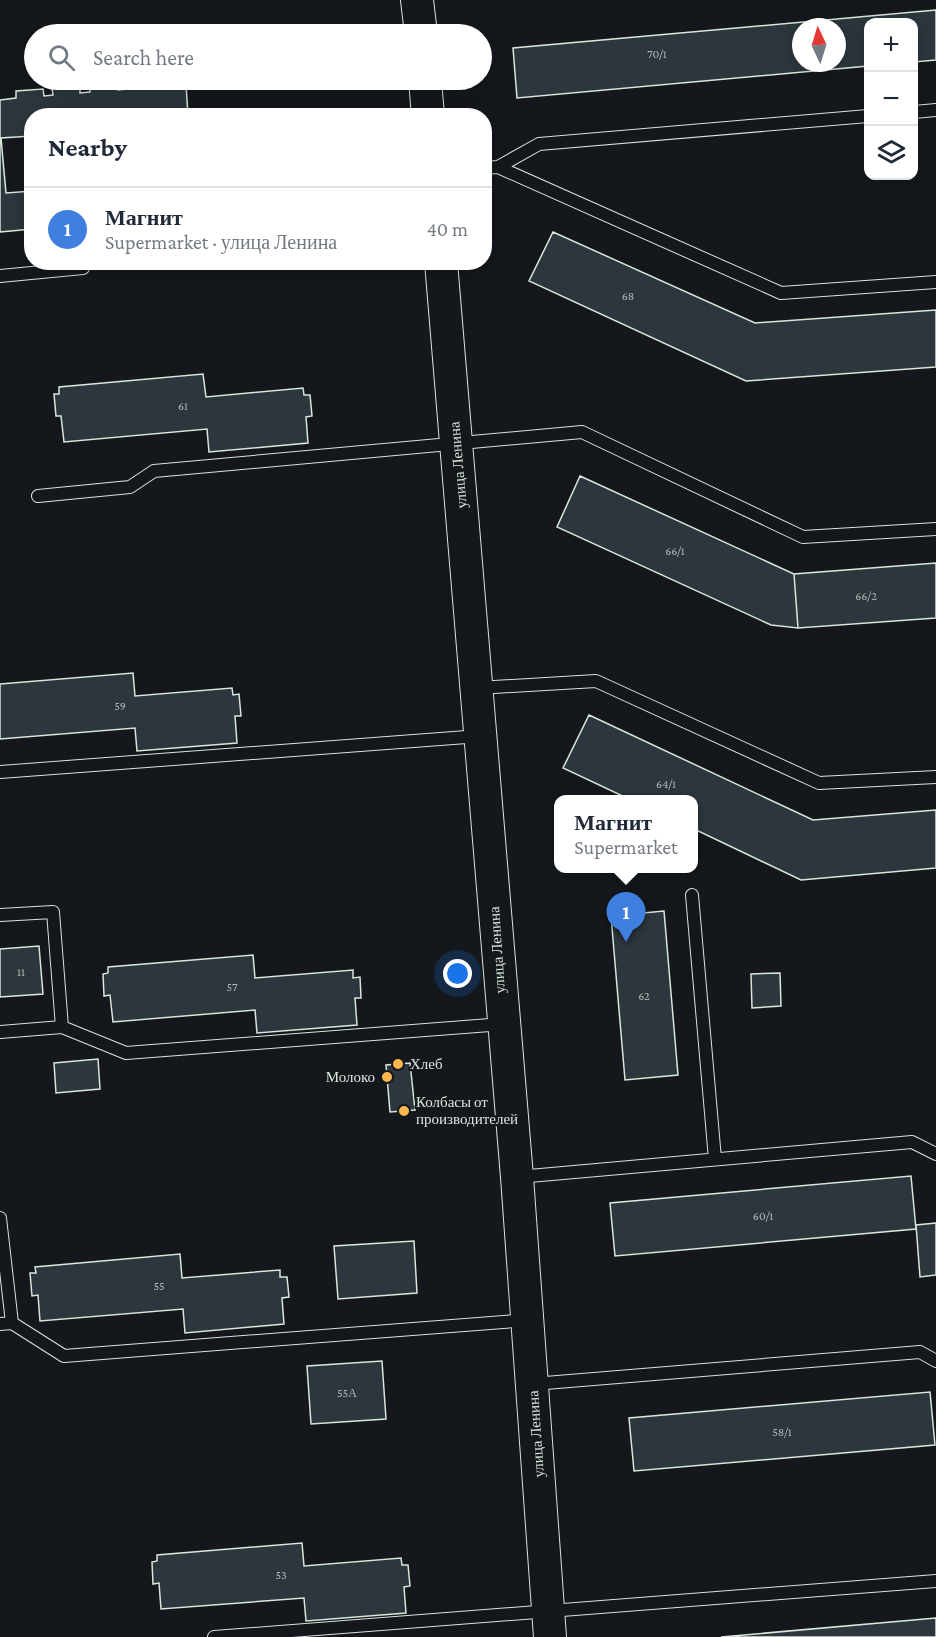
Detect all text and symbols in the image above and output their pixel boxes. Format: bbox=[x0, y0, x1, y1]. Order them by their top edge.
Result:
north arrow bbox=[792, 18, 846, 72]
map controls bbox=[864, 18, 918, 180]
button: + bbox=[864, 18, 918, 72]
search box bbox=[24, 24, 492, 90]
icon: search bbox=[45, 41, 78, 74]
text: Search here bbox=[93, 45, 194, 70]
house number: 70/1 bbox=[647, 47, 667, 61]
button: − bbox=[864, 72, 918, 126]
button: layers bbox=[864, 126, 918, 180]
text: Nearby bbox=[48, 133, 127, 162]
text: Магнит bbox=[105, 205, 183, 230]
text: 1 bbox=[64, 218, 71, 240]
text: 40 m bbox=[427, 218, 468, 240]
text: Supermarket · улица Ленина bbox=[105, 231, 337, 253]
house number: 68 bbox=[622, 289, 634, 303]
house number: 61 bbox=[178, 399, 188, 413]
street label: улица Ленина bbox=[446, 420, 470, 509]
house number: 66/1 bbox=[665, 544, 685, 558]
house number: 66/2 bbox=[855, 589, 877, 603]
house number: 59 bbox=[114, 699, 126, 713]
house number: 64/1 bbox=[656, 777, 676, 791]
popup bbox=[554, 795, 698, 873]
text: Магнит bbox=[574, 810, 652, 835]
text: Supermarket bbox=[574, 836, 678, 858]
pin: 1 bbox=[606, 892, 646, 942]
street label: улица Ленина bbox=[486, 906, 508, 994]
your location bbox=[443, 959, 472, 988]
house number: 11 bbox=[17, 965, 25, 979]
house number: 57 bbox=[227, 980, 238, 994]
house number: 62 bbox=[638, 989, 650, 1003]
place label: Хлеб bbox=[410, 1056, 443, 1072]
marker: Хлеб bbox=[391, 1057, 405, 1071]
place label: Молоко bbox=[326, 1069, 375, 1085]
marker: Молоко bbox=[380, 1070, 394, 1084]
place label: Колбасы от производителей bbox=[416, 1094, 518, 1127]
marker: Колбасы от производителей bbox=[397, 1104, 411, 1118]
house number: 60/1 bbox=[753, 1209, 773, 1223]
house number: 55 bbox=[153, 1279, 165, 1293]
house number: 55А bbox=[337, 1386, 357, 1400]
street label: улица Ленина bbox=[525, 1390, 547, 1478]
house number: 58/1 bbox=[772, 1425, 792, 1439]
house number: 53 bbox=[275, 1568, 287, 1582]

